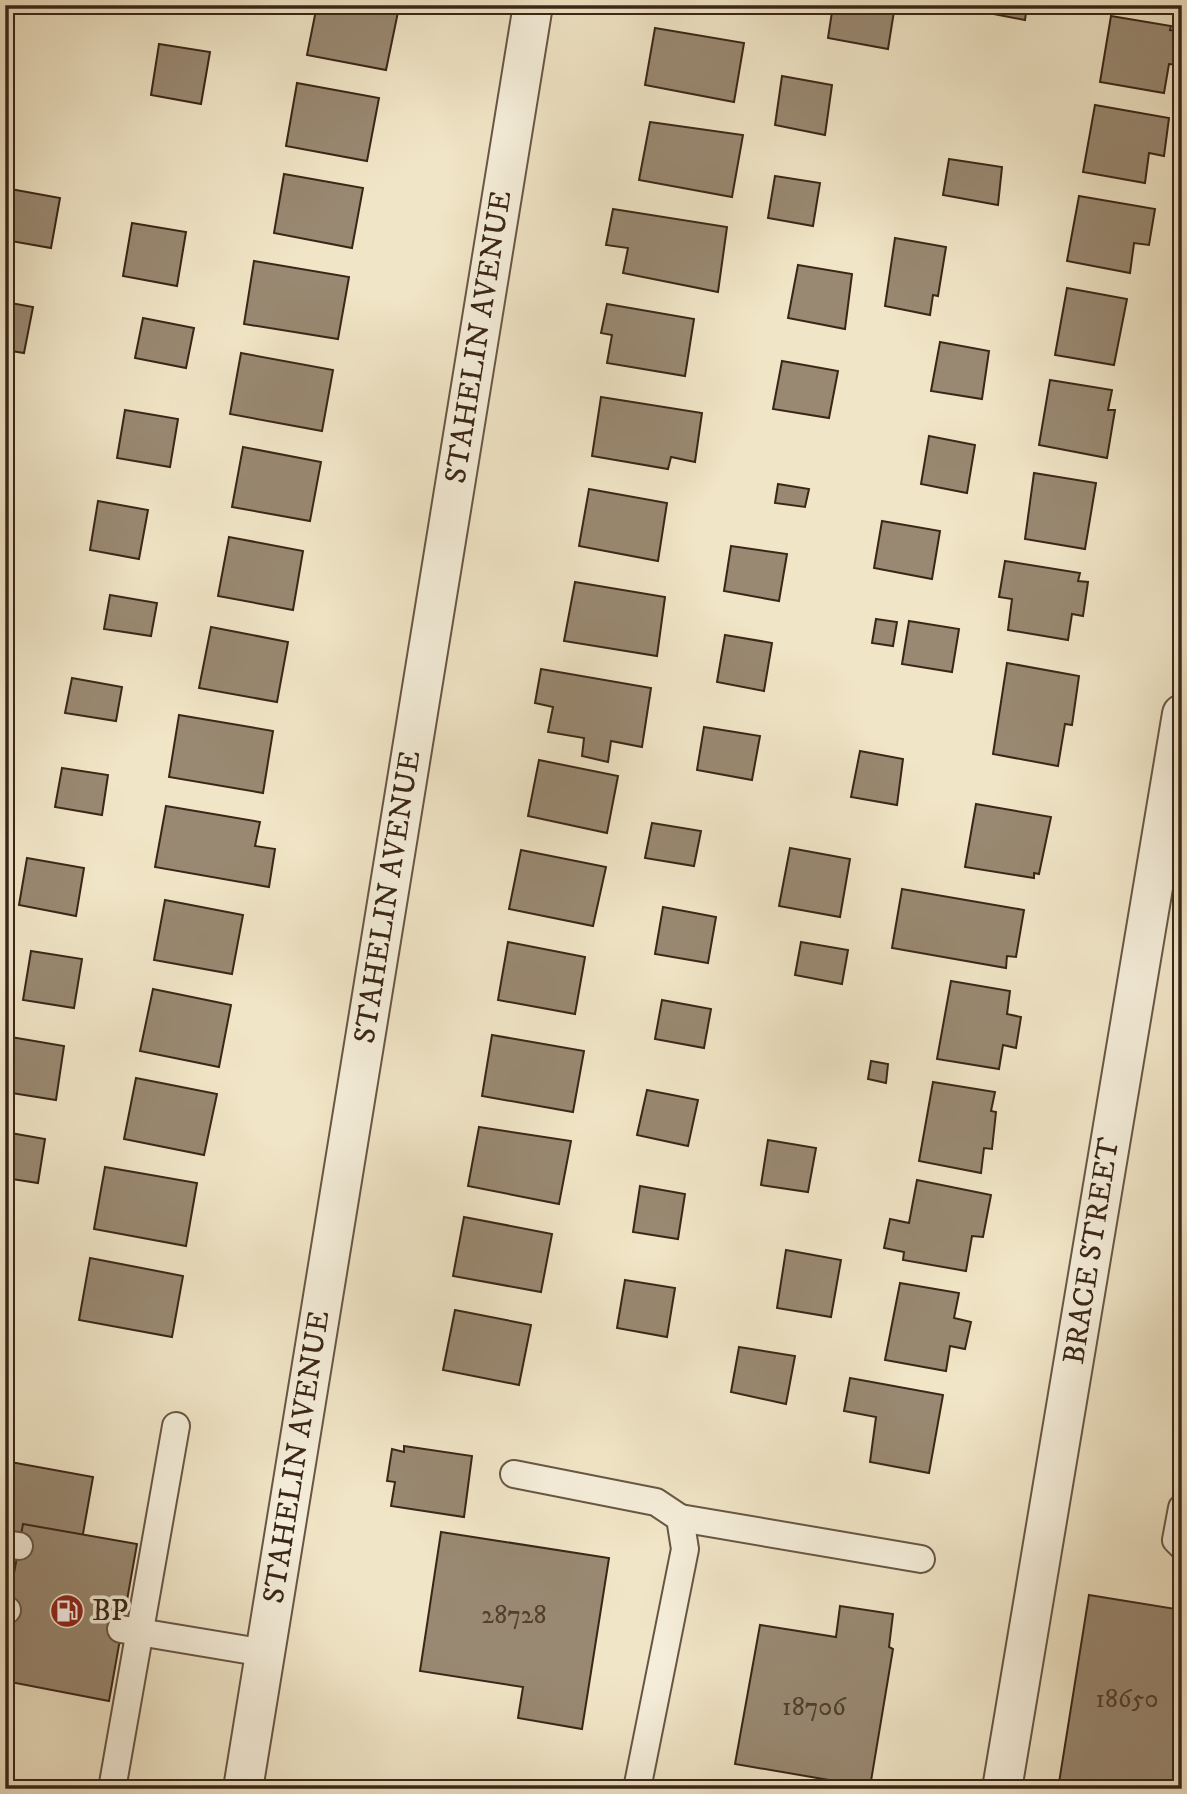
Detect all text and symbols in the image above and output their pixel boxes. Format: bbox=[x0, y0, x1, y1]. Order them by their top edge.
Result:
street label: STAHELIN AVENUE bbox=[438, 188, 520, 486]
street label: STAHELIN AVENUE bbox=[347, 748, 429, 1046]
street label: BRACE STREET bbox=[1056, 1135, 1128, 1367]
street label: STAHELIN AVENUE bbox=[256, 1308, 338, 1606]
fuel station icon: BP bbox=[48, 1592, 86, 1630]
place label: BP bbox=[92, 1593, 128, 1630]
house number: 28728 bbox=[481, 1599, 547, 1632]
house number: 18650 bbox=[1095, 1683, 1159, 1716]
house number: 18706 bbox=[782, 1691, 847, 1724]

